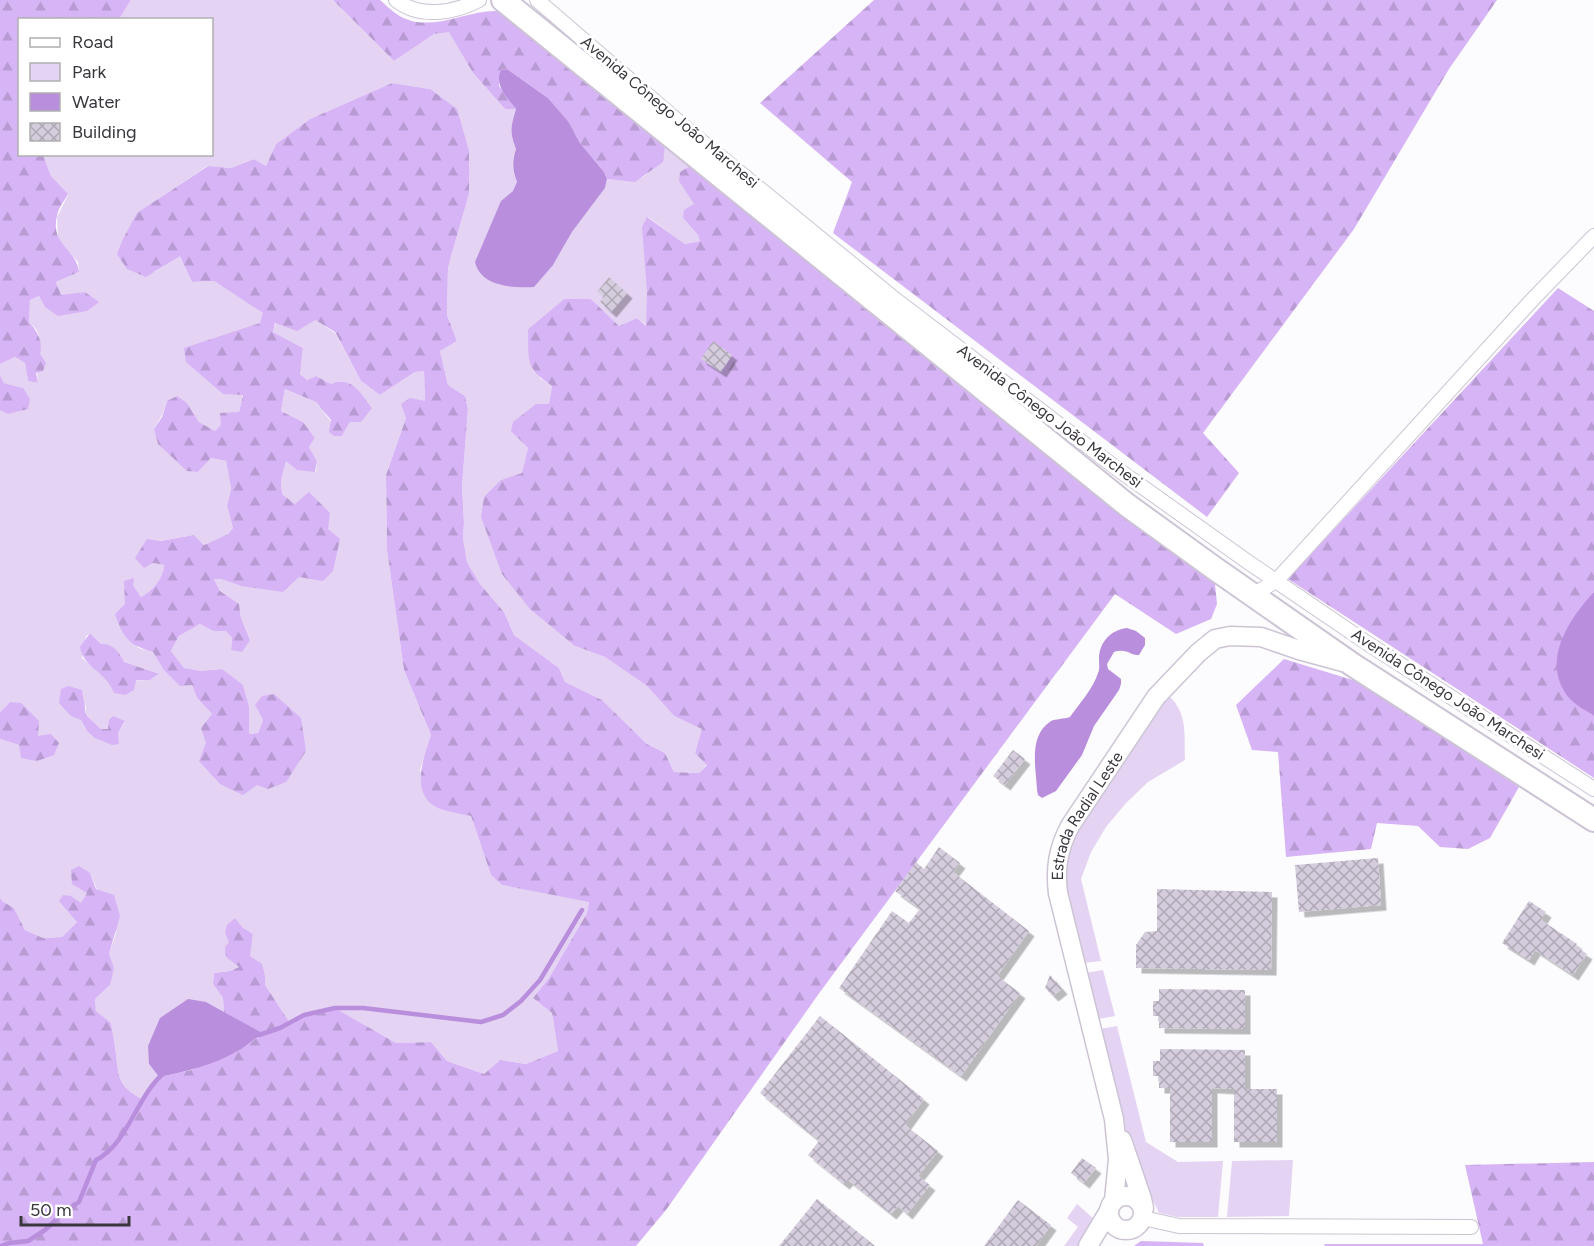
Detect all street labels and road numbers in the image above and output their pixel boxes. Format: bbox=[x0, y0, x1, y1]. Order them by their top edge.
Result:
street label: Avenida Cônego João Marchesi bbox=[577, 32, 763, 192]
street label: Avenida Cônego João Marchesi bbox=[954, 340, 1146, 492]
street label: Avenida Cônego João Marchesi bbox=[1348, 624, 1548, 764]
street label: Estrada Radial Leste bbox=[1047, 747, 1127, 880]

